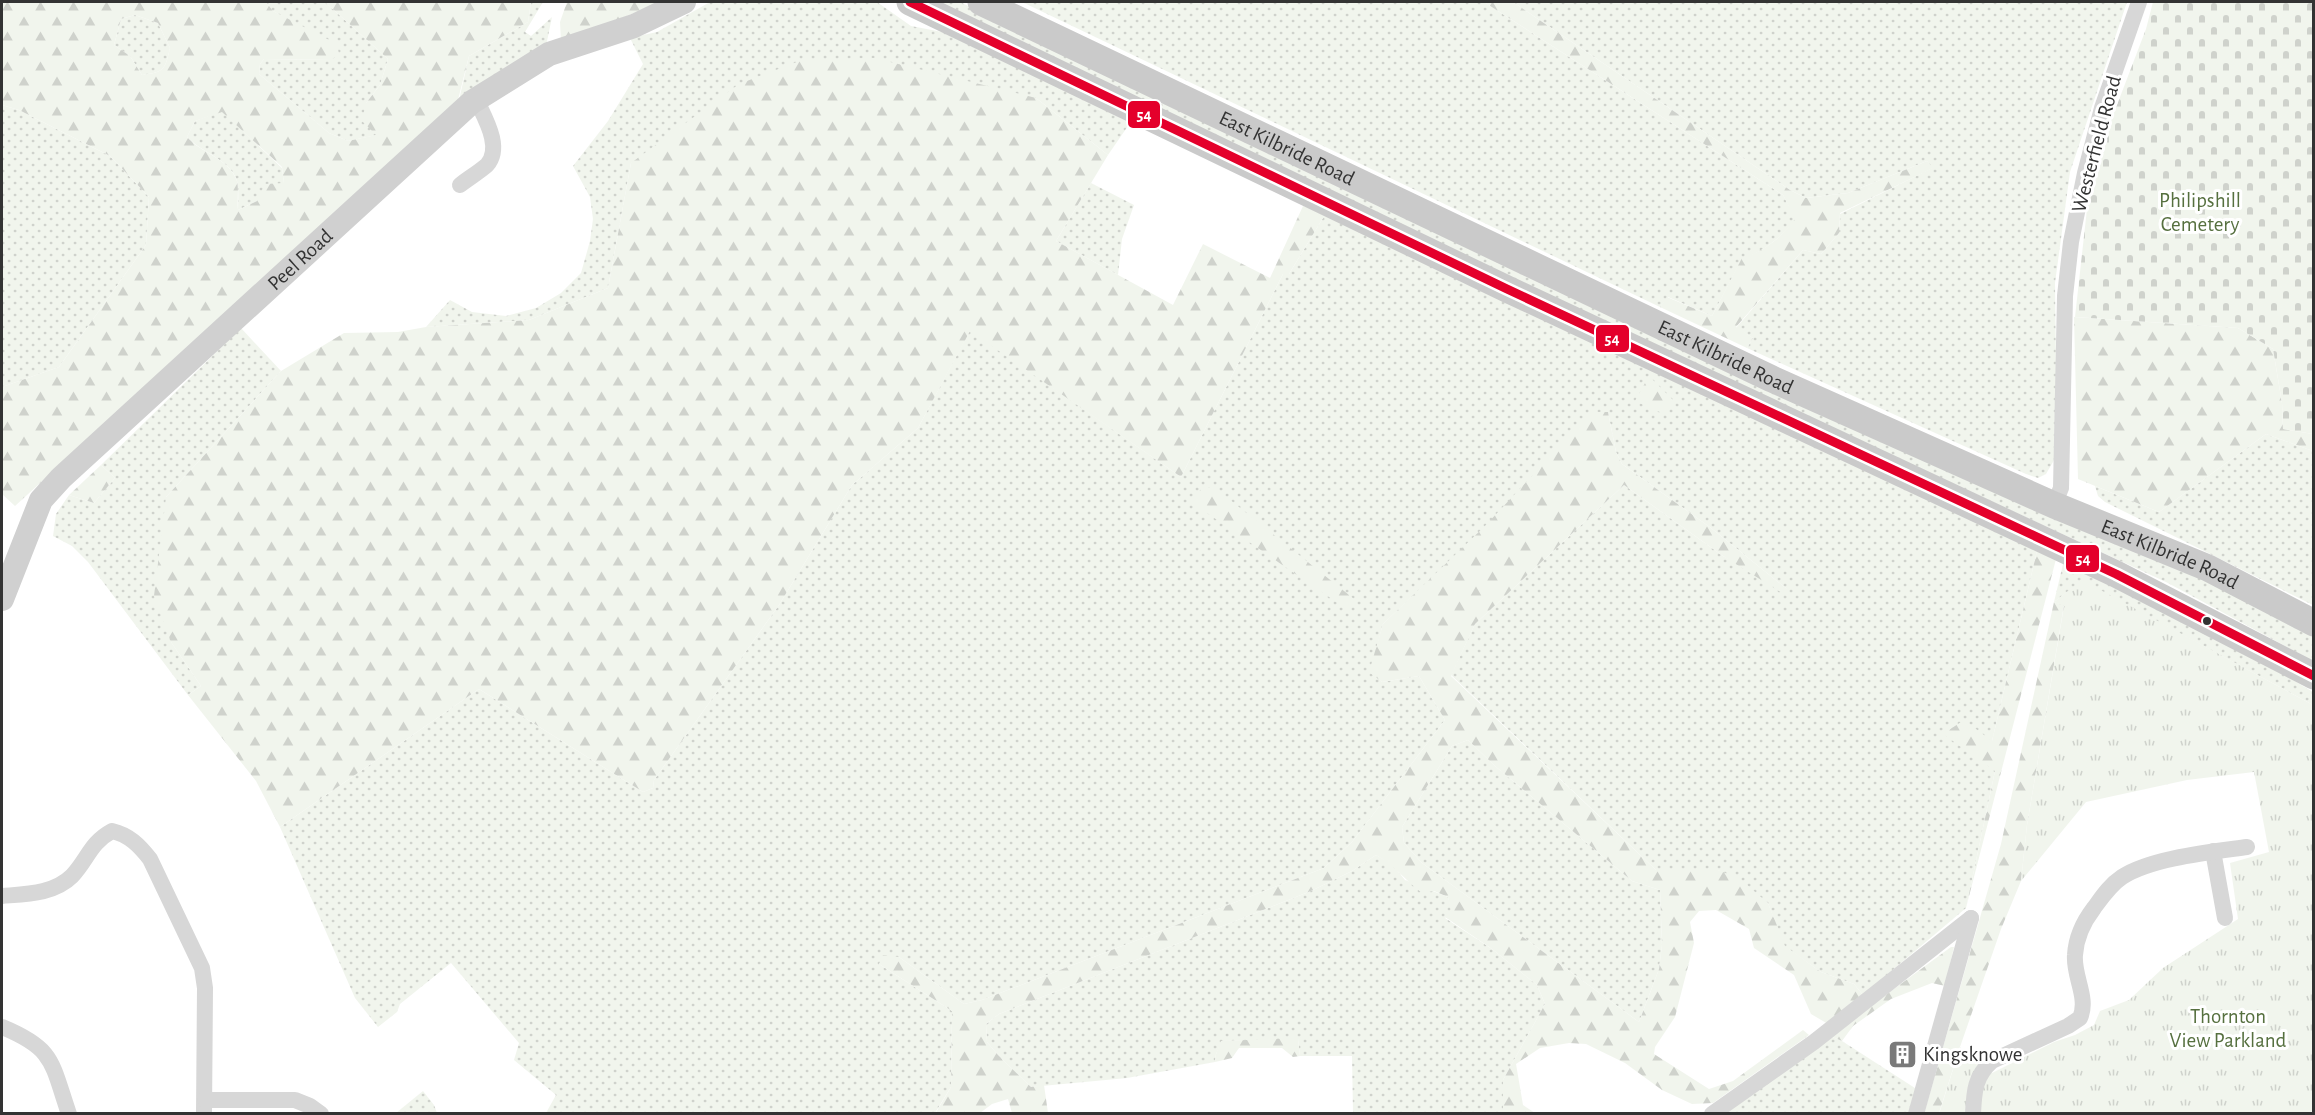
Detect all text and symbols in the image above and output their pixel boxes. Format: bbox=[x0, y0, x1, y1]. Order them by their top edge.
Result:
street label: Westerfield Road bbox=[2068, 73, 2125, 215]
line badge: 54 bbox=[1127, 100, 1161, 129]
text: 54 bbox=[1137, 107, 1151, 123]
street label: East Kilbride Road bbox=[1216, 107, 1358, 190]
park label: Philipshill Cemetery bbox=[2159, 190, 2241, 235]
street label: Peel Road bbox=[264, 225, 337, 294]
street label: East Kilbride Road bbox=[1654, 316, 1797, 398]
line badge: 54 bbox=[1595, 324, 1630, 353]
text: 54 bbox=[1605, 331, 1619, 347]
street label: East Kilbride Road bbox=[2098, 515, 2242, 593]
line badge: 54 bbox=[2065, 544, 2100, 573]
text: 54 bbox=[2076, 551, 2090, 567]
unlabelled marker bbox=[2201, 615, 2213, 627]
park label: Thornton View Parkland bbox=[2170, 1006, 2287, 1051]
building icon: Kingsknowe bbox=[1886, 1038, 1918, 1070]
place label: Kingsknowe bbox=[1923, 1044, 2022, 1065]

